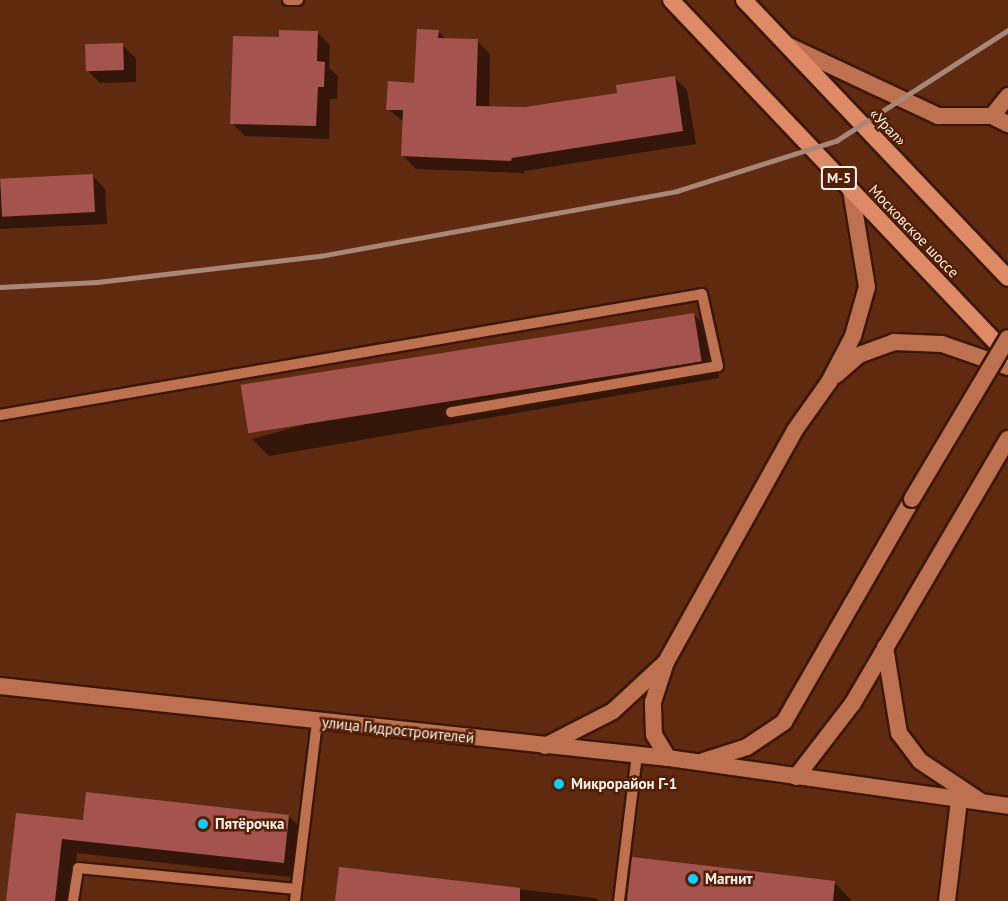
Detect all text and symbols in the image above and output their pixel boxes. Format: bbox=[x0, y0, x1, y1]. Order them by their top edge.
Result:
street label: «Урал» bbox=[866, 105, 910, 149]
road number: М-5 bbox=[820, 167, 858, 189]
street label: Московское шоссе bbox=[865, 181, 963, 281]
street label: улица Гидростроителей bbox=[321, 713, 475, 747]
place label: Микрорайон Г-1 bbox=[571, 775, 677, 793]
marker: Микрорайон Г-1 bbox=[552, 777, 566, 791]
place label: Пятёрочка bbox=[215, 815, 284, 833]
marker: Пятёрочка bbox=[196, 817, 210, 831]
place label: Магнит bbox=[705, 870, 753, 888]
marker: Магнит bbox=[686, 872, 700, 886]

